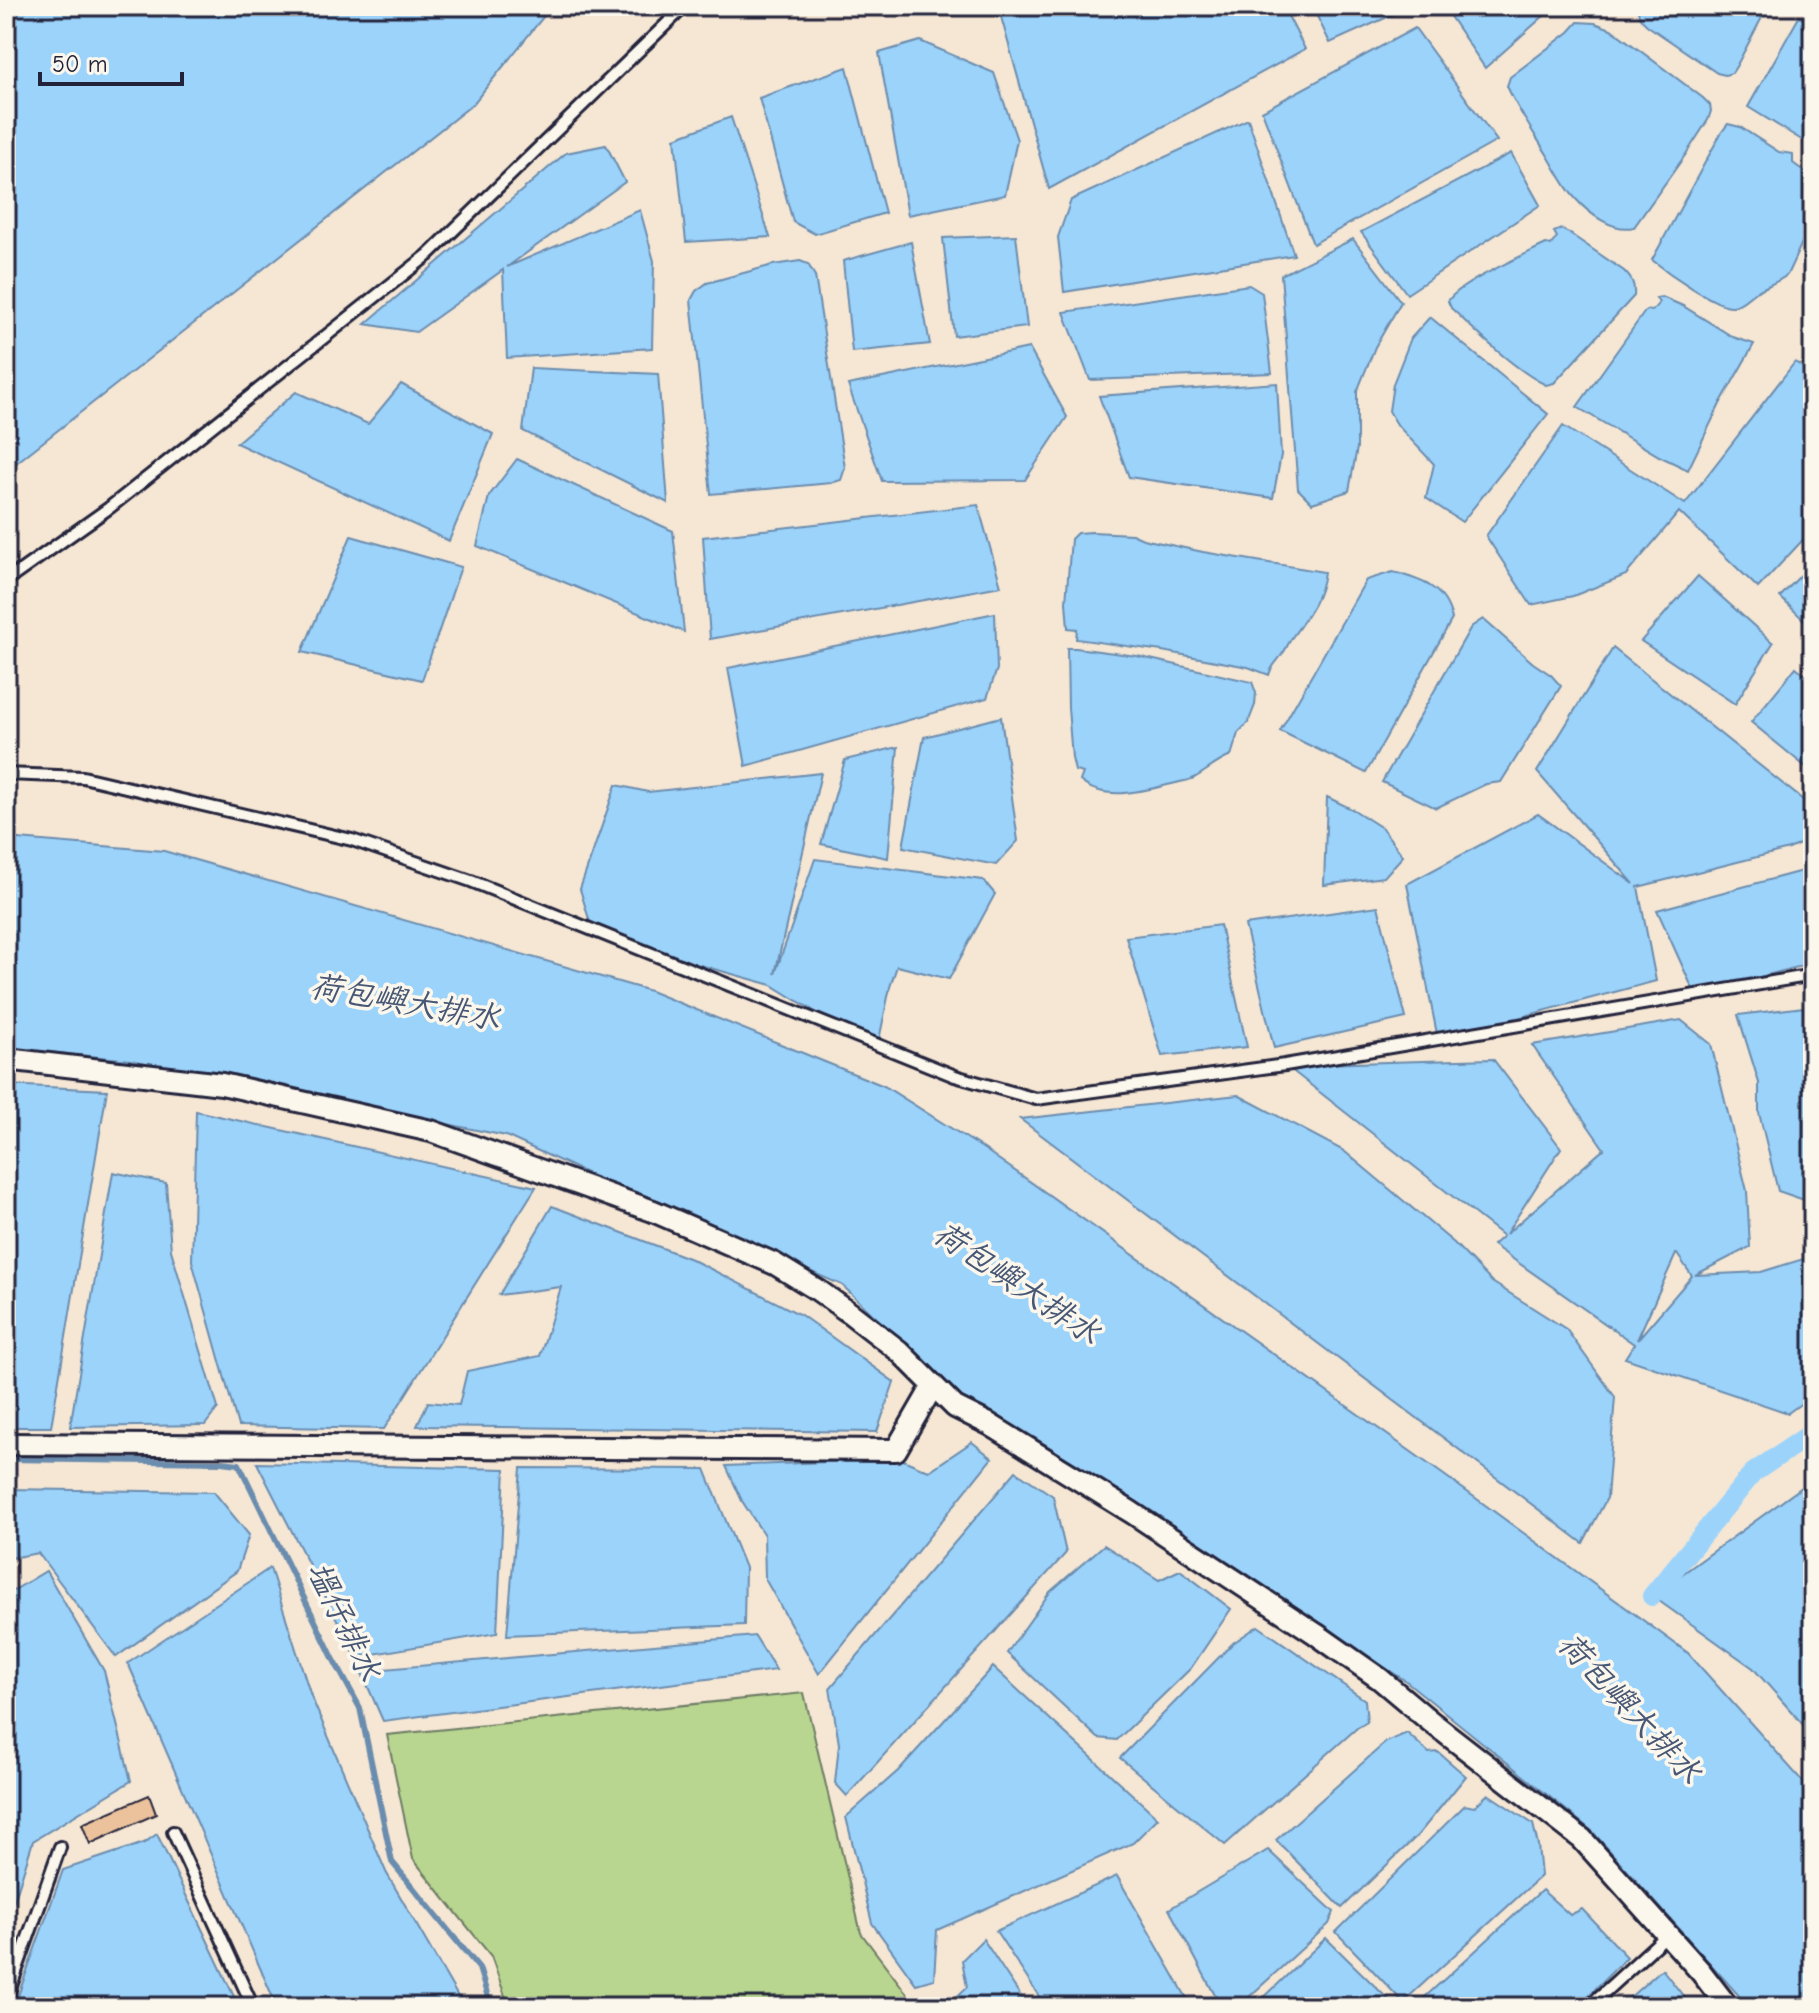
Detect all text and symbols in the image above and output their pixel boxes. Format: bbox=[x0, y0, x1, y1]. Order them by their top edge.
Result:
scale bar bbox=[40, 36, 182, 86]
text: 50 m bbox=[52, 50, 108, 78]
water label: 荷包嶼大排水 bbox=[307, 967, 504, 1037]
water label: 荷包嶼大排水 bbox=[927, 1214, 1108, 1353]
water label: 塭仔排水 bbox=[299, 1555, 389, 1688]
water label: 荷包嶼大排水 bbox=[1551, 1625, 1710, 1792]

